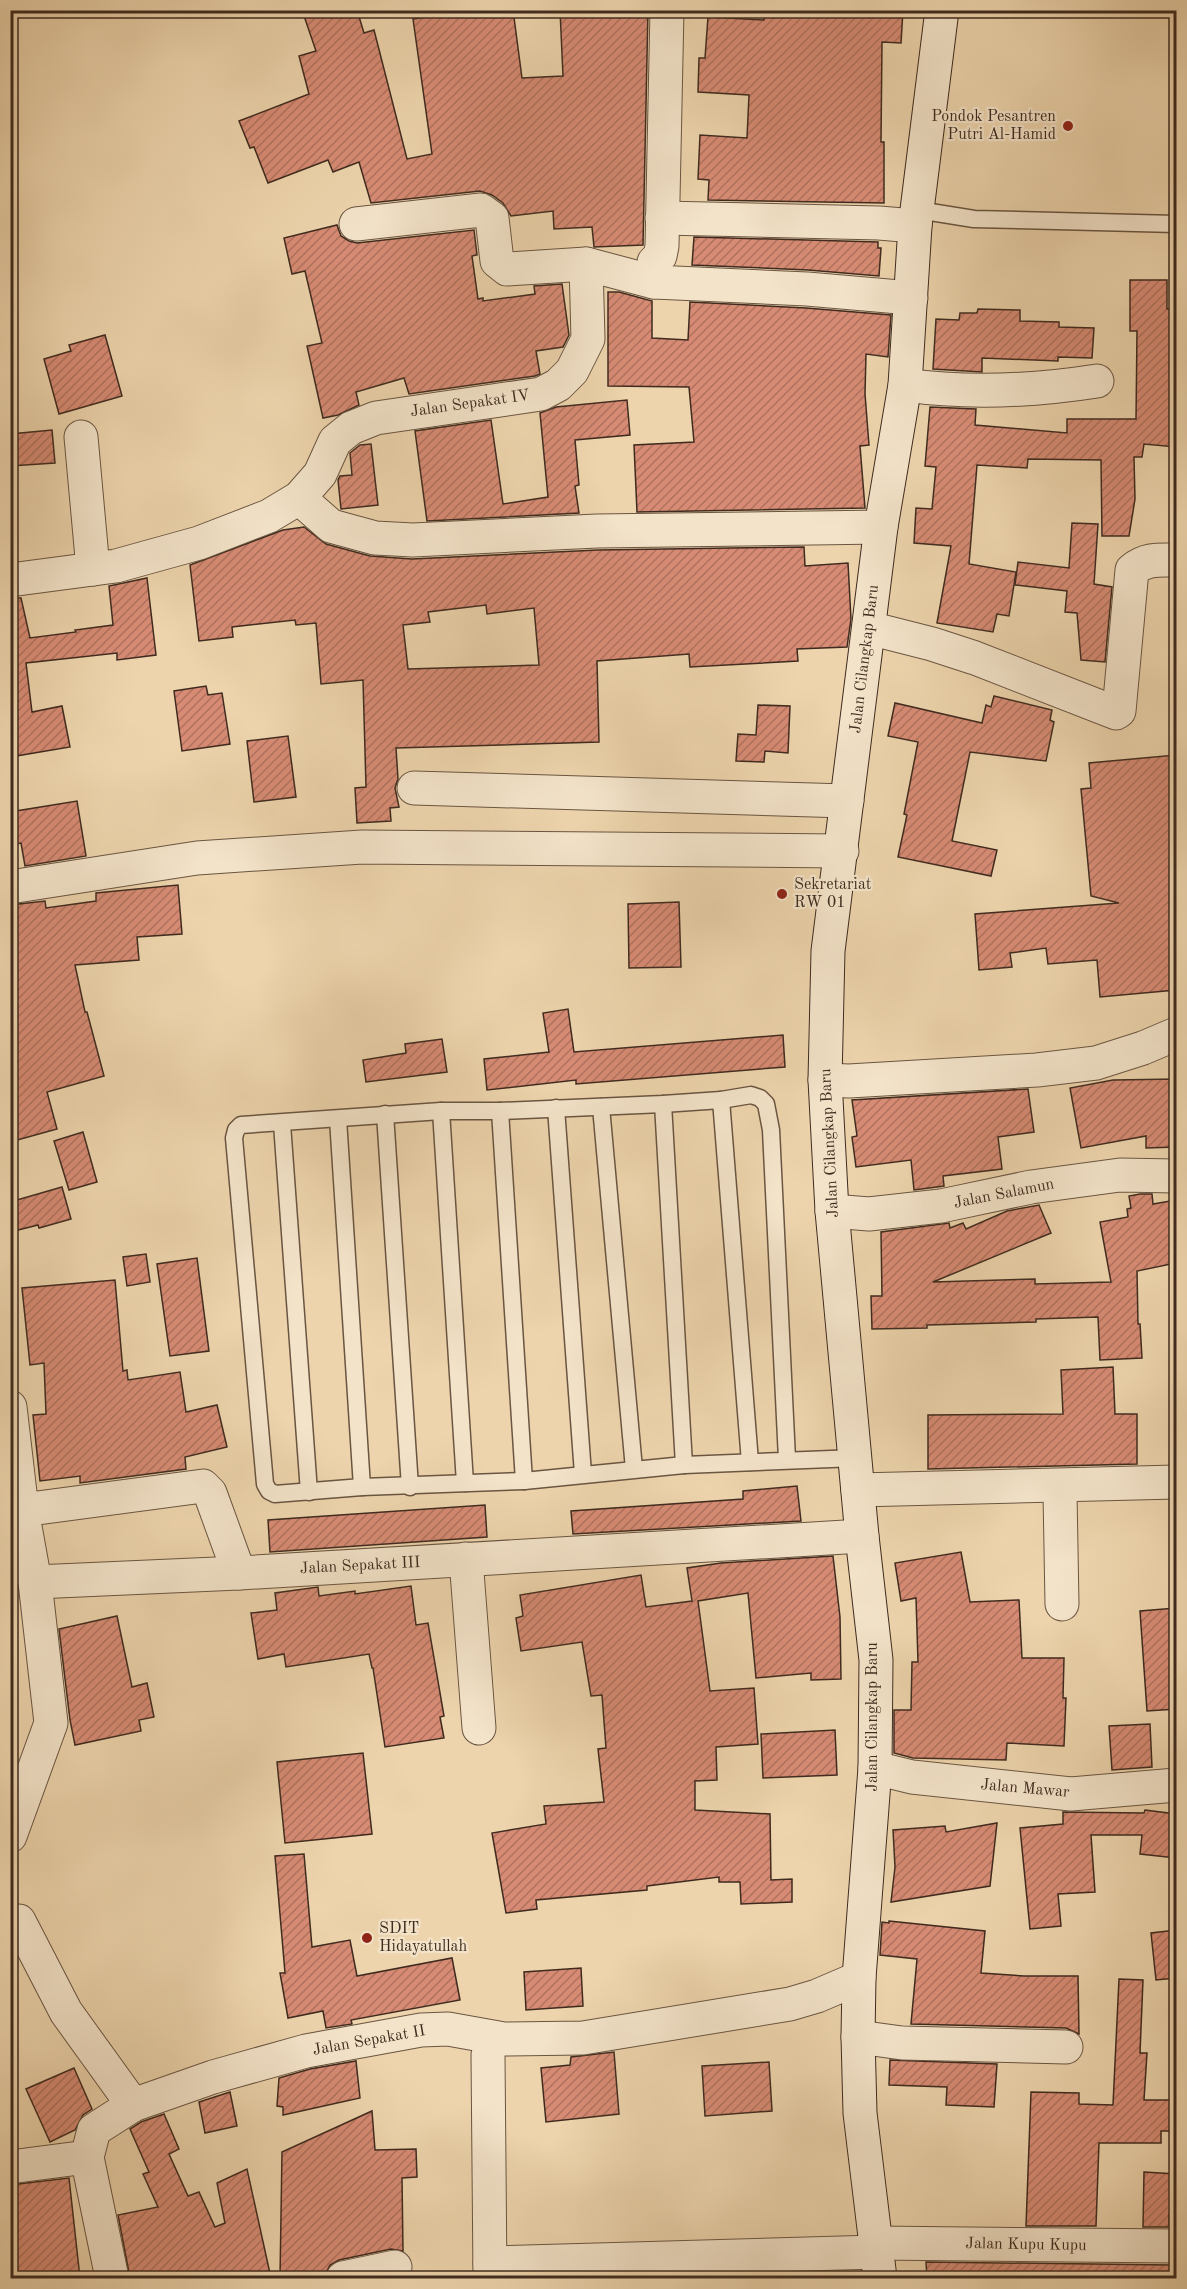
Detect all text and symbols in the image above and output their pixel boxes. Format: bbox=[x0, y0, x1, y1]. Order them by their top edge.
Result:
place label: Pondok Pesantren Putri Al-Hamid bbox=[931, 109, 1056, 143]
marker: Pondok Pesantren Putri Al-Hamid bbox=[1061, 119, 1075, 133]
street label: Jalan Sepakat IV bbox=[409, 388, 531, 420]
street label: Jalan Cilangkap Baru bbox=[848, 583, 882, 734]
place label: Sekretariat RW 01 bbox=[794, 877, 872, 911]
marker: Sekretariat RW 01 bbox=[775, 887, 789, 901]
street label: Jalan Cilangkap Baru bbox=[818, 1067, 842, 1218]
street label: Jalan Salamun bbox=[952, 1176, 1056, 1212]
street label: Jalan Sepakat III bbox=[299, 1555, 421, 1577]
street label: Jalan Cilangkap Baru bbox=[865, 1642, 881, 1792]
street label: Jalan Mawar bbox=[980, 1777, 1071, 1801]
place label: SDIT Hidayatullah bbox=[379, 1921, 467, 1955]
marker: SDIT Hidayatullah bbox=[360, 1931, 374, 1945]
street label: Jalan Sepakat II bbox=[311, 2023, 427, 2059]
street label: Jalan Kupu Kupu bbox=[965, 2236, 1087, 2254]

